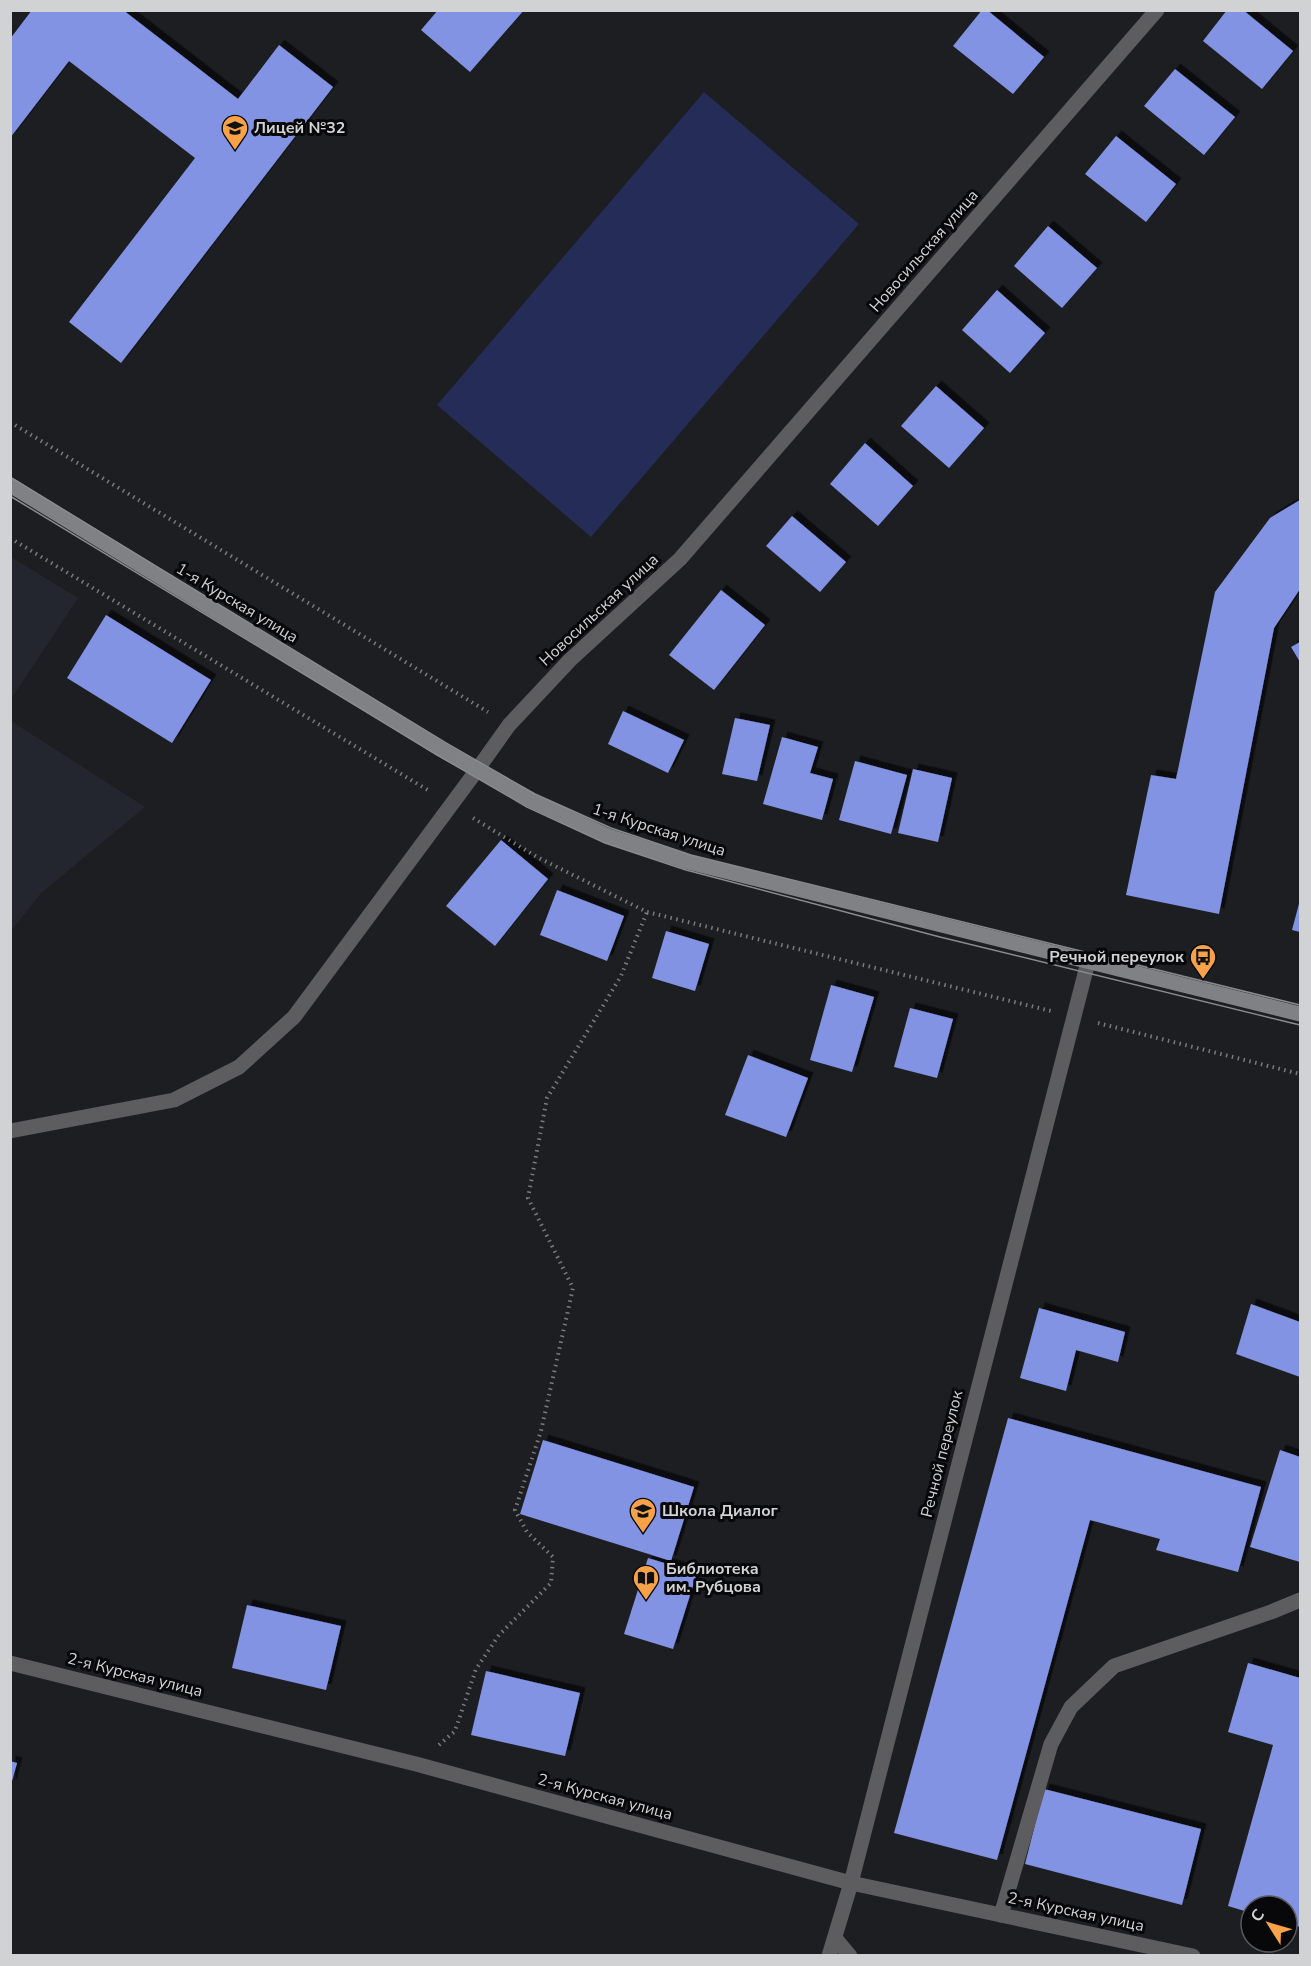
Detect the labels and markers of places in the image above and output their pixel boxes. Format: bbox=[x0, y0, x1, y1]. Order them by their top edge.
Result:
school or university icon: Лицей №32 bbox=[220, 113, 250, 151]
place label: Лицей №32 bbox=[254, 117, 345, 139]
bus stop icon: Речной переулок bbox=[1188, 942, 1218, 980]
place label: Речной переулок bbox=[1049, 946, 1185, 968]
school or university icon: Школа Диалог bbox=[628, 1496, 658, 1534]
place label: Школа Диалог bbox=[662, 1500, 779, 1522]
place label: Библиотека им. Рубцова bbox=[666, 1558, 761, 1598]
library icon: Библиотека им. Рубцова bbox=[631, 1563, 661, 1601]

